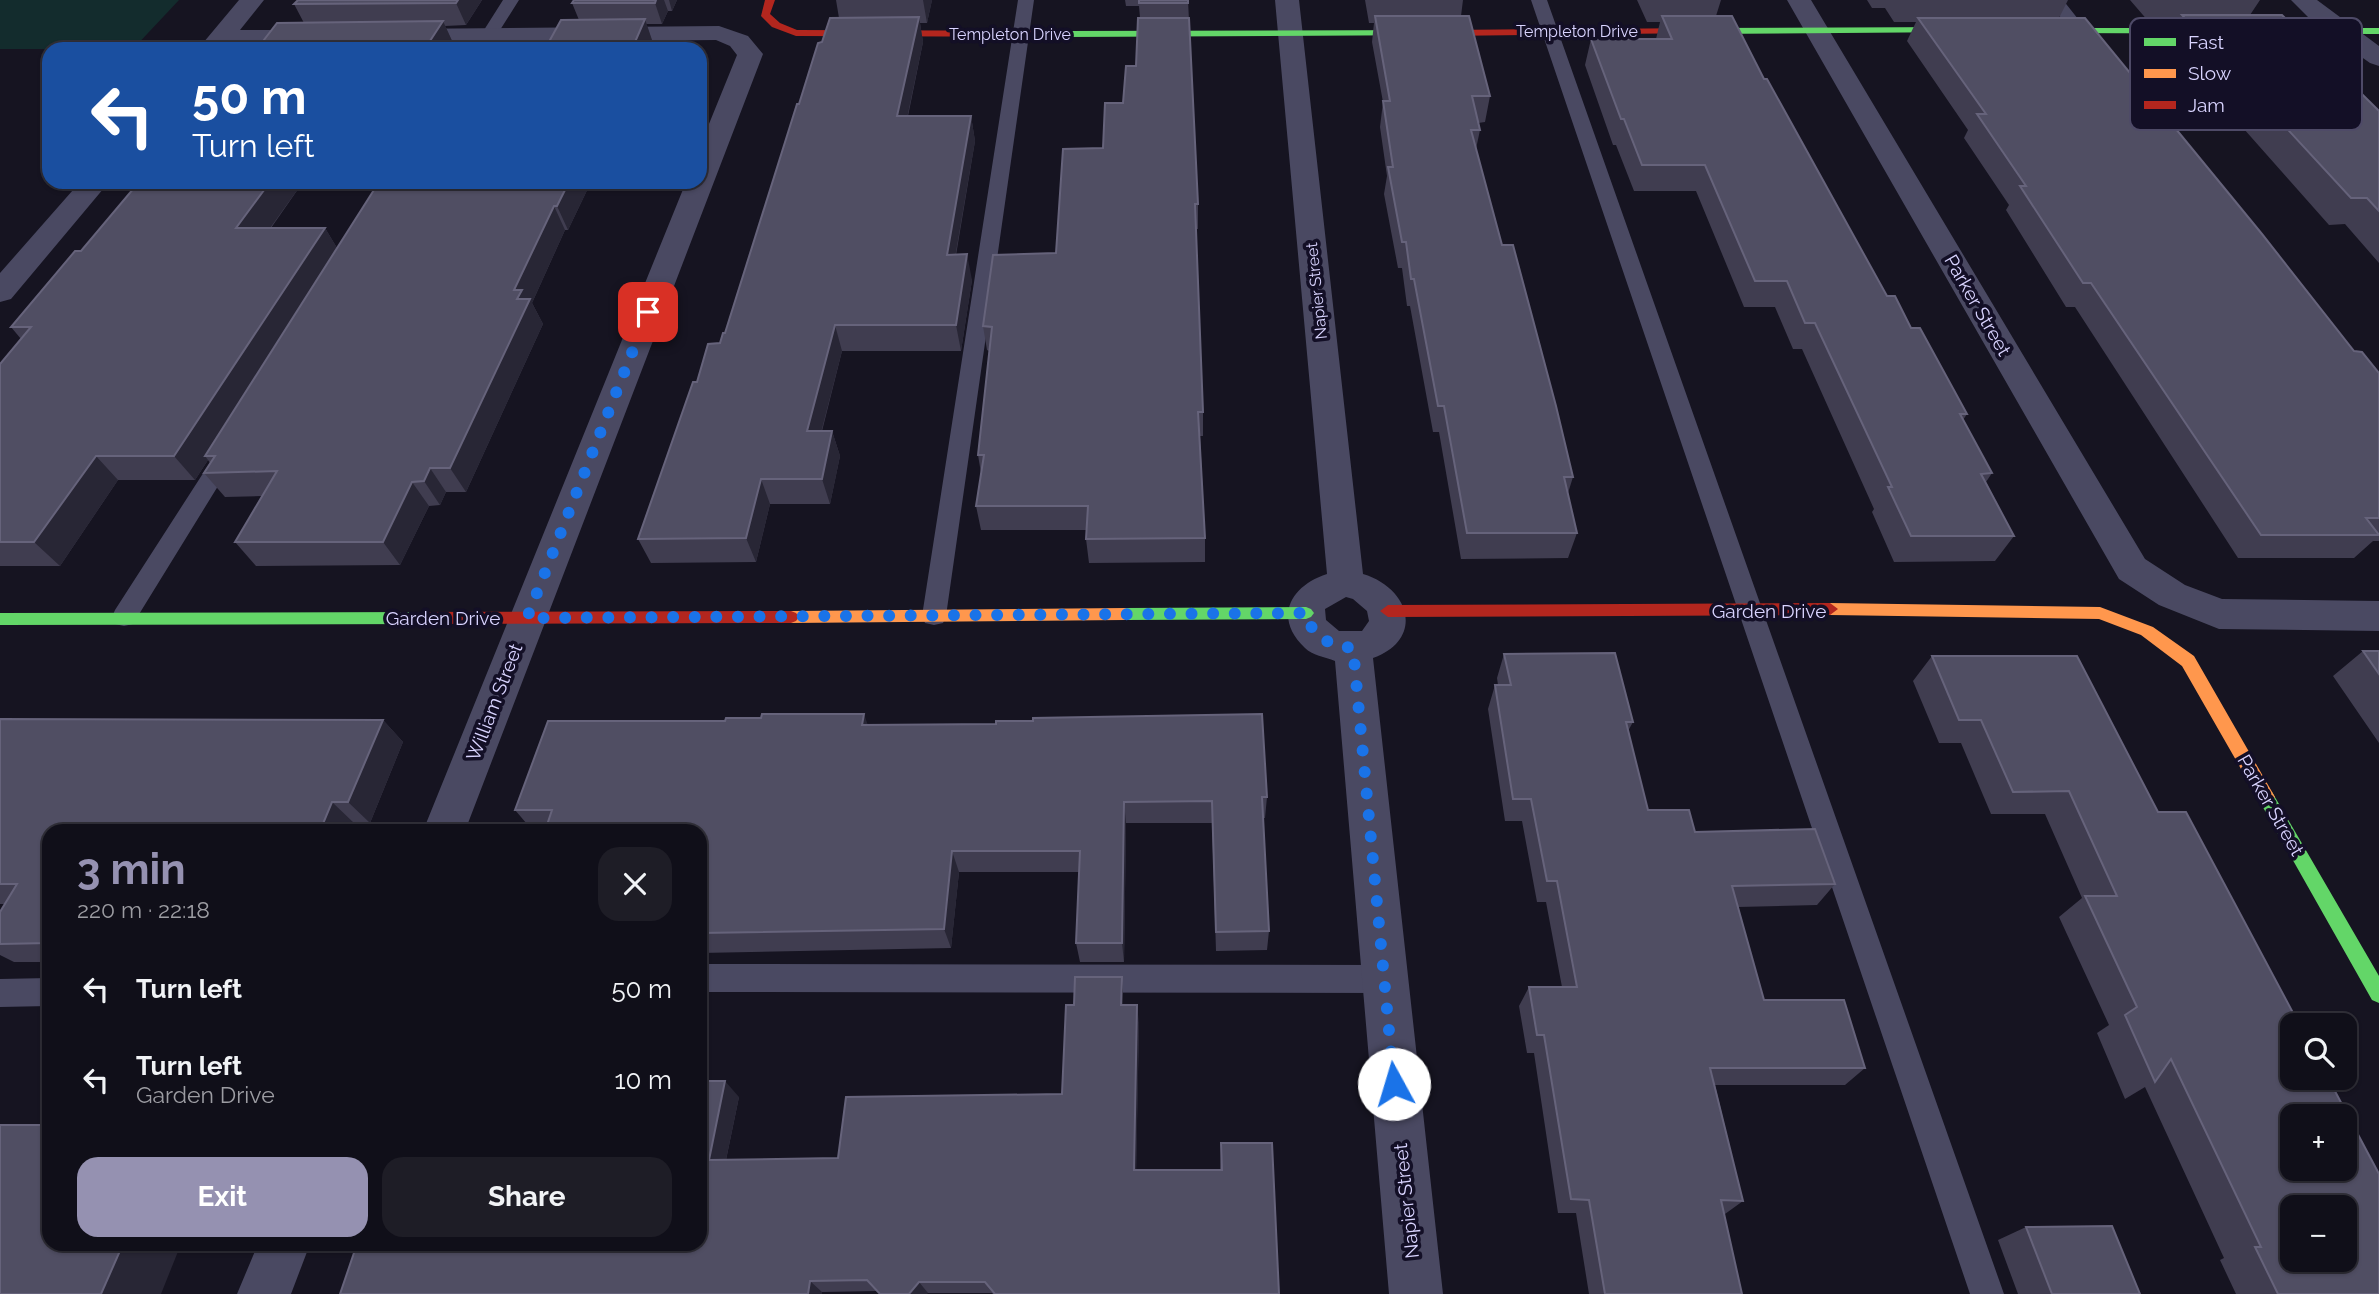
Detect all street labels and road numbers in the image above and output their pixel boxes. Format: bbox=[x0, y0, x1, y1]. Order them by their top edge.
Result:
street label: Templeton Drive bbox=[1516, 22, 1638, 41]
street label: Templeton Drive bbox=[949, 25, 1071, 44]
street label: Napier Street bbox=[1302, 241, 1331, 340]
street label: Parker Street bbox=[1940, 250, 2016, 360]
street label: Garden Drive bbox=[1712, 600, 1826, 622]
street label: Garden Drive bbox=[386, 607, 500, 629]
street label: William Street bbox=[462, 640, 527, 764]
street label: Parker Street bbox=[2233, 750, 2309, 860]
street label: Napier Street bbox=[1389, 1142, 1423, 1260]

